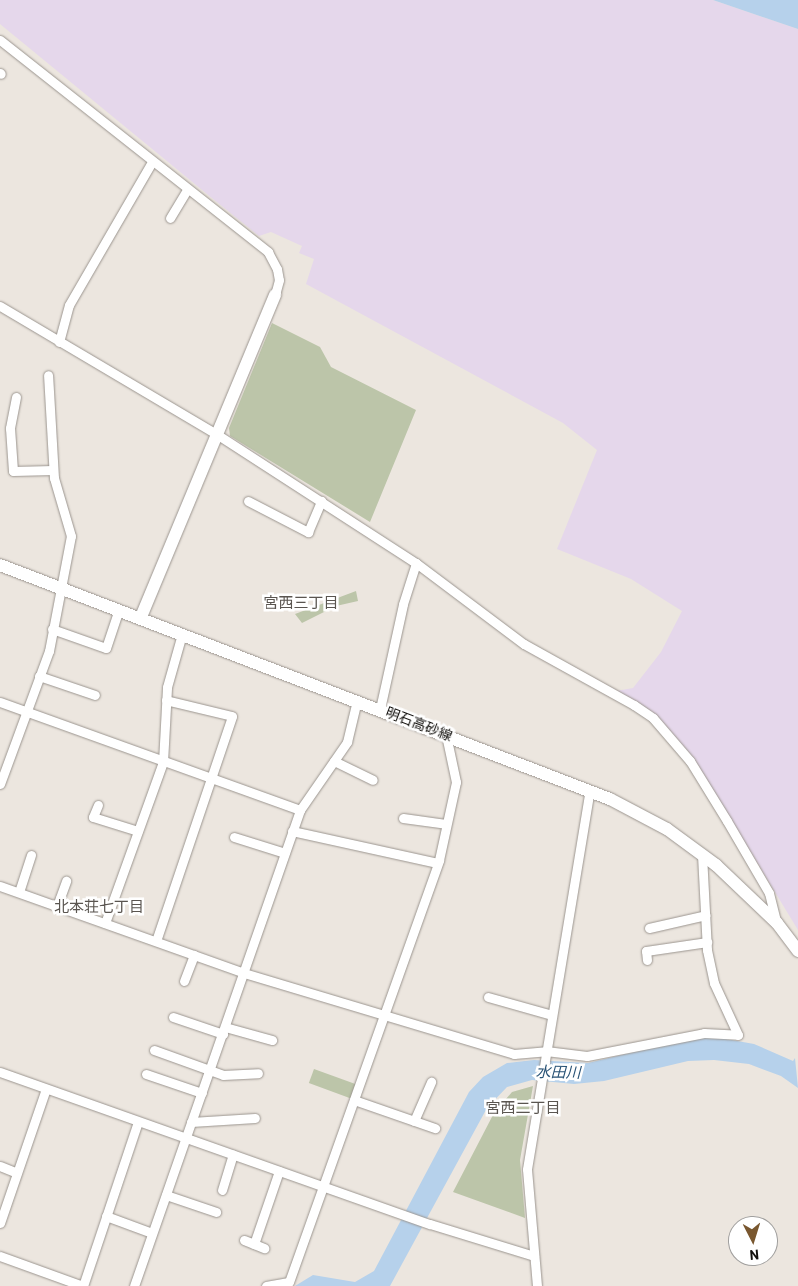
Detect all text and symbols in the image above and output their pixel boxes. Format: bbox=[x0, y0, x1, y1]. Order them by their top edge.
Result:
district label: 宮西三丁目 bbox=[264, 594, 338, 612]
street label: 明石高砂線 bbox=[383, 704, 455, 744]
district label: 北本荘七丁目 bbox=[54, 898, 144, 916]
water label: 水田川 bbox=[535, 1063, 581, 1081]
district label: 宮西二丁目 bbox=[486, 1099, 560, 1117]
north arrow bbox=[728, 1216, 778, 1266]
text: N bbox=[749, 1247, 760, 1264]

